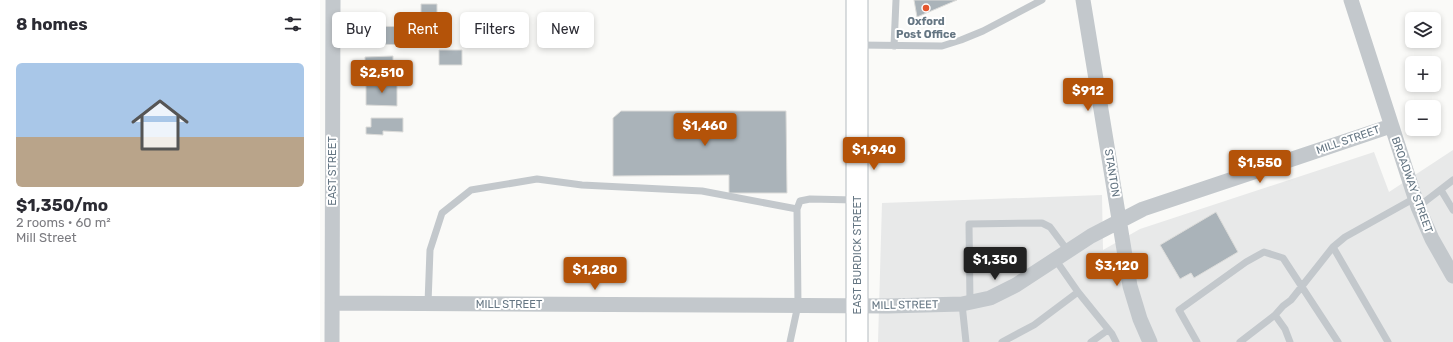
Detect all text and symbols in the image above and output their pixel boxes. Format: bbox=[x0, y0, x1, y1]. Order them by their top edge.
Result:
marker: Oxford Post Office bbox=[921, 3, 931, 13]
chip: Buy bbox=[332, 12, 386, 48]
chip: Rent bbox=[394, 12, 452, 48]
chip: Filters bbox=[460, 12, 529, 48]
chip: New bbox=[537, 12, 594, 48]
map controls bbox=[1405, 12, 1441, 136]
button: layers bbox=[1405, 12, 1441, 48]
icon: filters bbox=[282, 13, 304, 35]
text: 8 homes bbox=[16, 14, 88, 34]
place label: Oxford Post Office bbox=[896, 15, 956, 41]
button: + bbox=[1405, 56, 1441, 92]
pin: $2,510 bbox=[349, 60, 415, 94]
text: $2,510 bbox=[360, 65, 404, 80]
pin: $912 bbox=[1064, 78, 1112, 112]
text: $912 bbox=[1072, 83, 1104, 98]
icon: home bbox=[124, 89, 196, 161]
button: − bbox=[1405, 100, 1441, 136]
pin: $1,460 bbox=[672, 113, 738, 147]
text: $1,460 bbox=[683, 118, 727, 133]
street label: MILL STREET bbox=[1314, 123, 1382, 157]
street label: BROADWAY STREET bbox=[1389, 135, 1436, 235]
street label: EAST STREET bbox=[326, 136, 339, 206]
pin: $1,940 bbox=[841, 137, 907, 171]
text: $1,940 bbox=[852, 142, 896, 157]
street label: STANTON bbox=[1102, 148, 1122, 198]
pin: $1,550 bbox=[1227, 150, 1293, 184]
text: $1,550 bbox=[1238, 155, 1282, 170]
text: $1,350/mo bbox=[16, 195, 108, 215]
street label: EAST BURDICK STREET bbox=[851, 195, 864, 314]
text: 2 rooms · 60 m² bbox=[16, 215, 111, 230]
text: Mill Street bbox=[16, 230, 77, 245]
pin: $1,350 bbox=[962, 247, 1028, 281]
text: $1,350 bbox=[973, 252, 1017, 267]
pin: $3,120 bbox=[1084, 253, 1150, 287]
pin: $1,280 bbox=[562, 257, 628, 291]
text: $3,120 bbox=[1095, 258, 1139, 273]
text: $1,280 bbox=[573, 262, 617, 277]
street label: MILL STREET bbox=[476, 298, 543, 311]
street label: MILL STREET bbox=[872, 298, 939, 312]

